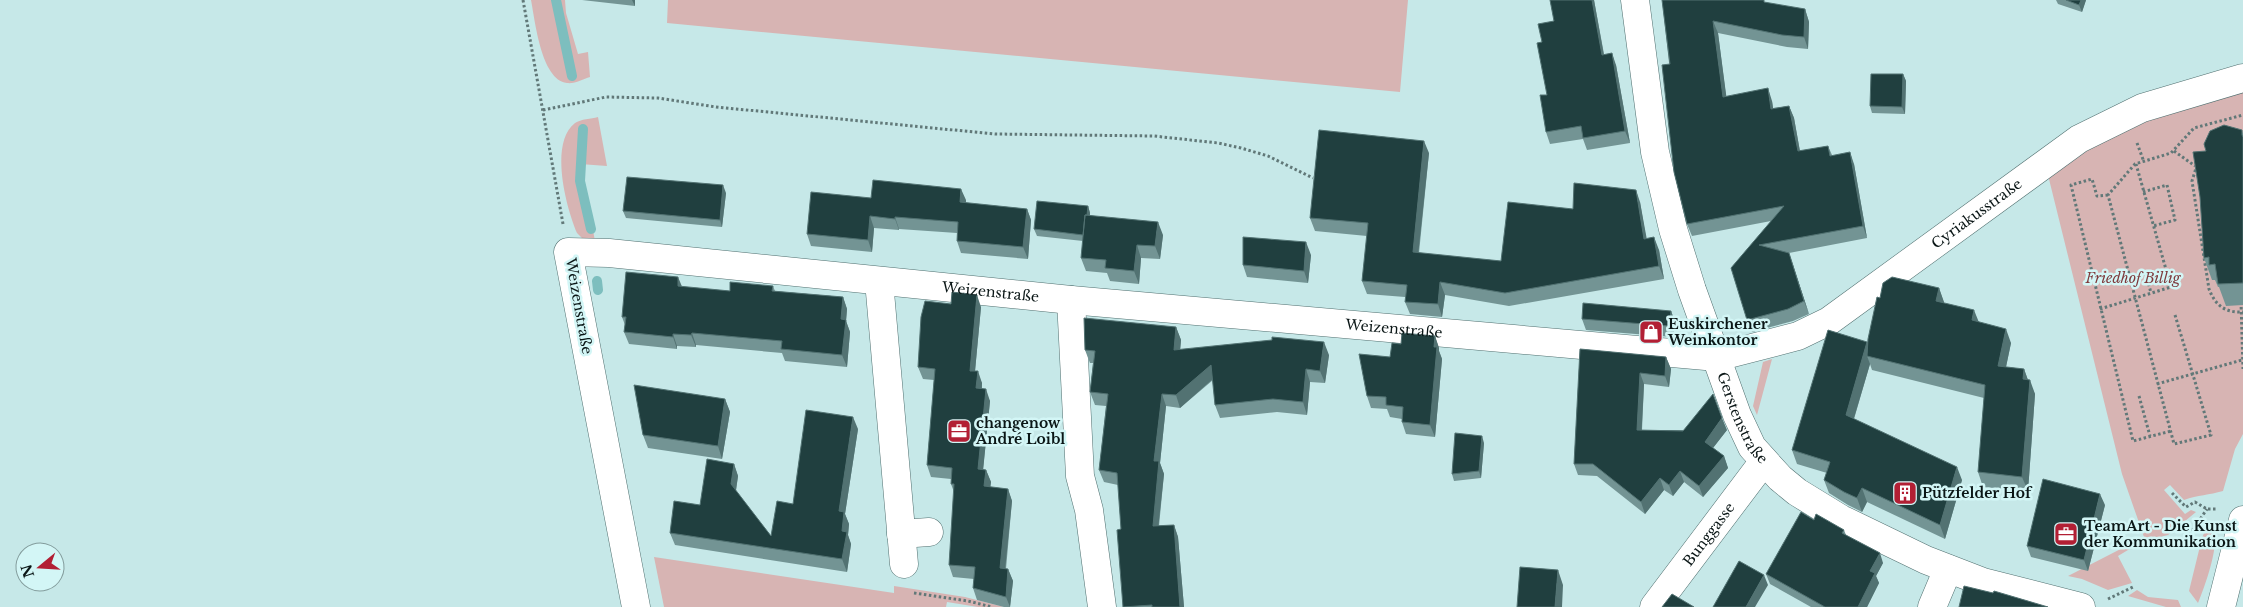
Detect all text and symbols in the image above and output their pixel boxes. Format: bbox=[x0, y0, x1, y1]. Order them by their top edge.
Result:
street label: Cyriakusstraße bbox=[1928, 175, 2025, 252]
street label: Weizenstraße bbox=[562, 256, 596, 355]
park label: Friedhof Billig bbox=[2085, 269, 2182, 287]
street label: Weizenstraße bbox=[940, 278, 1040, 306]
street label: Weizenstraße bbox=[1344, 315, 1443, 342]
place label: Euskirchener Weinkontor bbox=[1667, 315, 1768, 349]
shop icon: Euskirchener Weinkontor bbox=[1638, 319, 1664, 345]
street label: Gerstenstraße bbox=[1713, 370, 1772, 468]
place label: changenow André Loibl bbox=[975, 414, 1065, 448]
office icon: changenow André Loibl bbox=[946, 418, 972, 444]
building icon: Pützfelder Hof bbox=[1892, 480, 1918, 506]
place label: Pützfelder Hof bbox=[1922, 484, 2033, 502]
street label: Bunggasse bbox=[1679, 499, 1739, 570]
place label: TeamArt - Die Kunst der Kommunikation bbox=[2084, 517, 2237, 551]
office icon: TeamArt - Die Kunst der Kommunikation bbox=[2053, 521, 2079, 547]
north arrow bbox=[15, 542, 65, 592]
text: N bbox=[17, 562, 38, 580]

